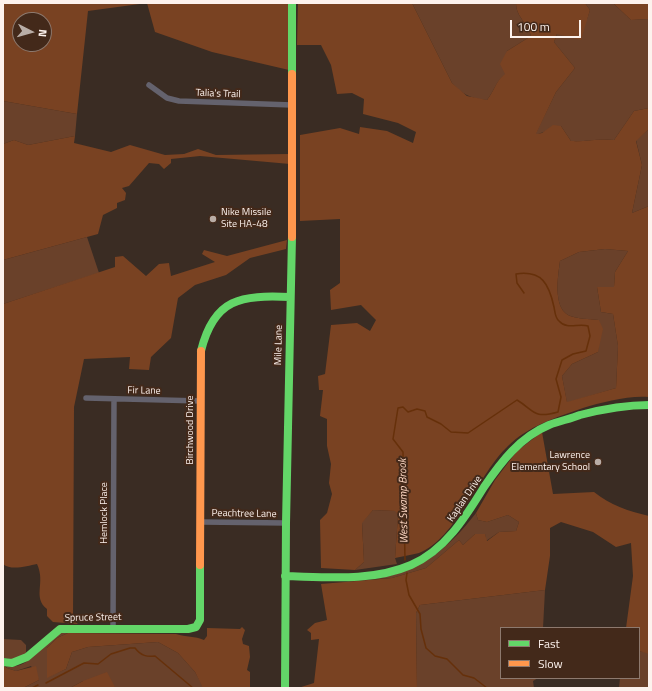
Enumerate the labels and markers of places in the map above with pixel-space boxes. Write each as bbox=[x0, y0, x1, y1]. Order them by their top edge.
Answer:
place label: Nike Missile Site HA-48 bbox=[221, 207, 271, 230]
marker: Nike Missile Site HA-48 bbox=[208, 214, 218, 224]
place label: Lawrence Elementary School bbox=[511, 450, 590, 474]
marker: Lawrence Elementary School bbox=[593, 457, 603, 467]

